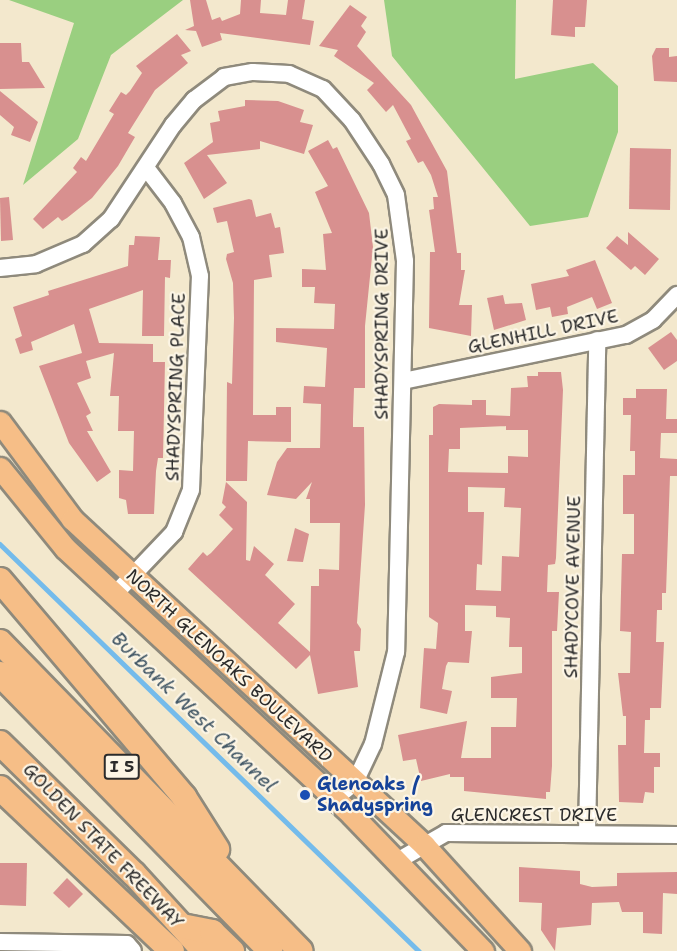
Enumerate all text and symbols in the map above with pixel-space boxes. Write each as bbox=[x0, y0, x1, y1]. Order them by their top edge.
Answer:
street label: SHADYSPRING DRIVE bbox=[371, 228, 393, 420]
street label: SHADYSPRING PLACE bbox=[162, 292, 190, 482]
street label: GLENHILL DRIVE bbox=[466, 306, 620, 358]
street label: SHADYCOVE AVENUE bbox=[561, 495, 585, 679]
street label: NORTH GLENOAKS BOULEVARD bbox=[121, 565, 337, 767]
water label: Burbank West Channel bbox=[106, 627, 282, 797]
road number: I 5 bbox=[102, 754, 142, 780]
street label: GOLDEN STATE FREEWAY bbox=[18, 759, 188, 933]
place label: Glenoaks / Shadyspring bbox=[317, 774, 433, 816]
marker: Glenoaks / Shadyspring bbox=[298, 788, 312, 802]
street label: GLENCREST DRIVE bbox=[451, 804, 617, 826]

